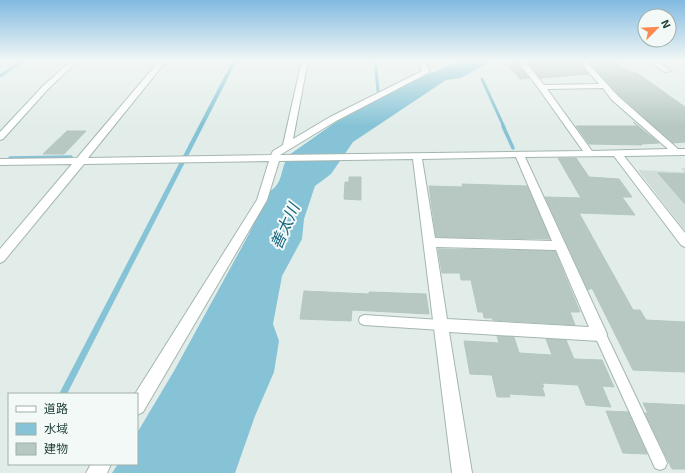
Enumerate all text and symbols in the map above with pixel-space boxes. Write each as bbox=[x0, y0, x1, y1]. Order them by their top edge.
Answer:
north arrow bbox=[637, 8, 677, 48]
text: N bbox=[659, 17, 674, 30]
water label: 善太川 bbox=[266, 198, 303, 252]
legend bbox=[8, 393, 138, 465]
text: 道路 bbox=[44, 401, 68, 415]
text: 水域 bbox=[44, 421, 68, 435]
text: 建物 bbox=[44, 441, 68, 455]

